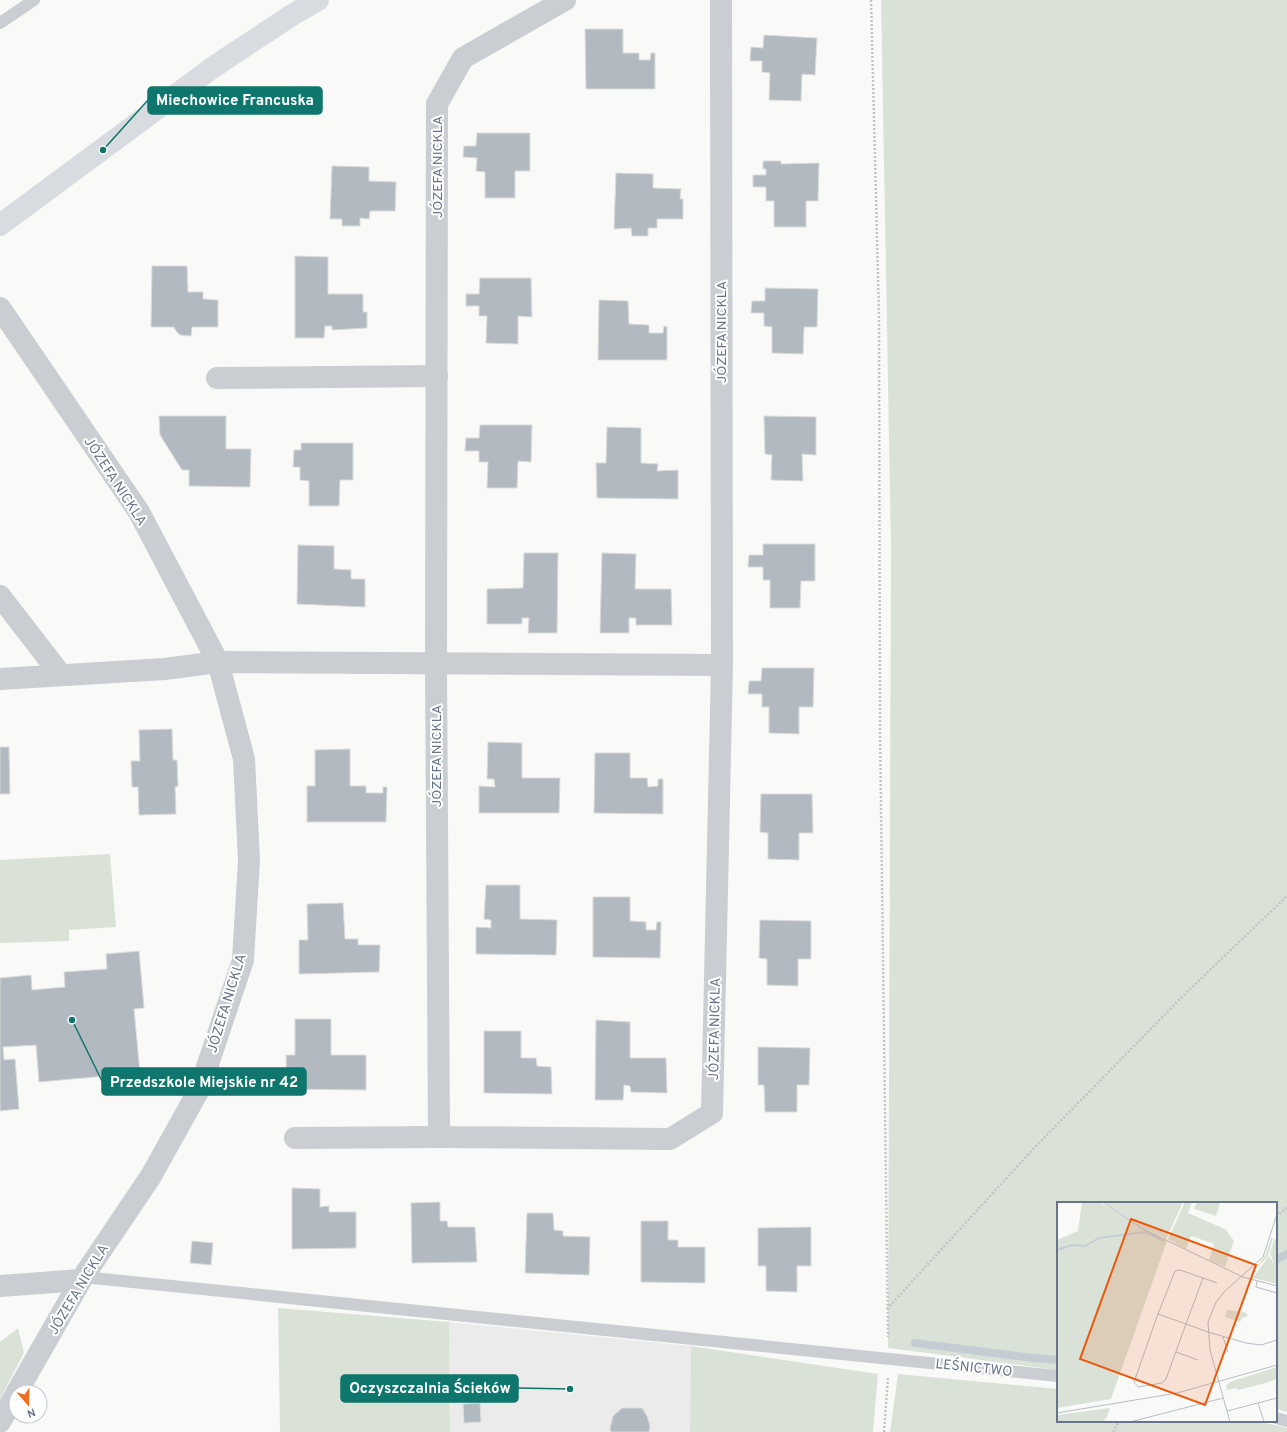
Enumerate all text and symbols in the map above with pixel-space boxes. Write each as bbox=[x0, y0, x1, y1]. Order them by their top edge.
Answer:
callout: Miechowice Francuska bbox=[148, 87, 322, 114]
text: Miechowice Francuska bbox=[156, 92, 314, 111]
street label: JÓZEFA NICKLA bbox=[429, 116, 447, 218]
street label: JÓZEFA NICKLA bbox=[713, 281, 731, 383]
street label: JÓZEFA NICKLA bbox=[80, 434, 151, 530]
street label: JÓZEFA NICKLA bbox=[428, 705, 446, 807]
street label: JÓZEFA NICKLA bbox=[203, 952, 251, 1055]
street label: JÓZEFA NICKLA bbox=[705, 978, 725, 1081]
callout: Przedszkole Miejskie nr 42 bbox=[102, 1068, 306, 1095]
text: Przedszkole Miejskie nr 42 bbox=[110, 1074, 298, 1093]
inset map bbox=[1057, 1202, 1277, 1422]
street label: JÓZEFA NICKLA bbox=[45, 1241, 113, 1338]
street label: LEŚNICTWO bbox=[935, 1355, 1013, 1381]
callout: Oczyszczalnia Ścieków bbox=[341, 1375, 518, 1402]
text: Oczyszczalnia Ścieków bbox=[349, 1378, 511, 1399]
north arrow bbox=[8, 1384, 48, 1424]
text: N bbox=[25, 1405, 37, 1420]

